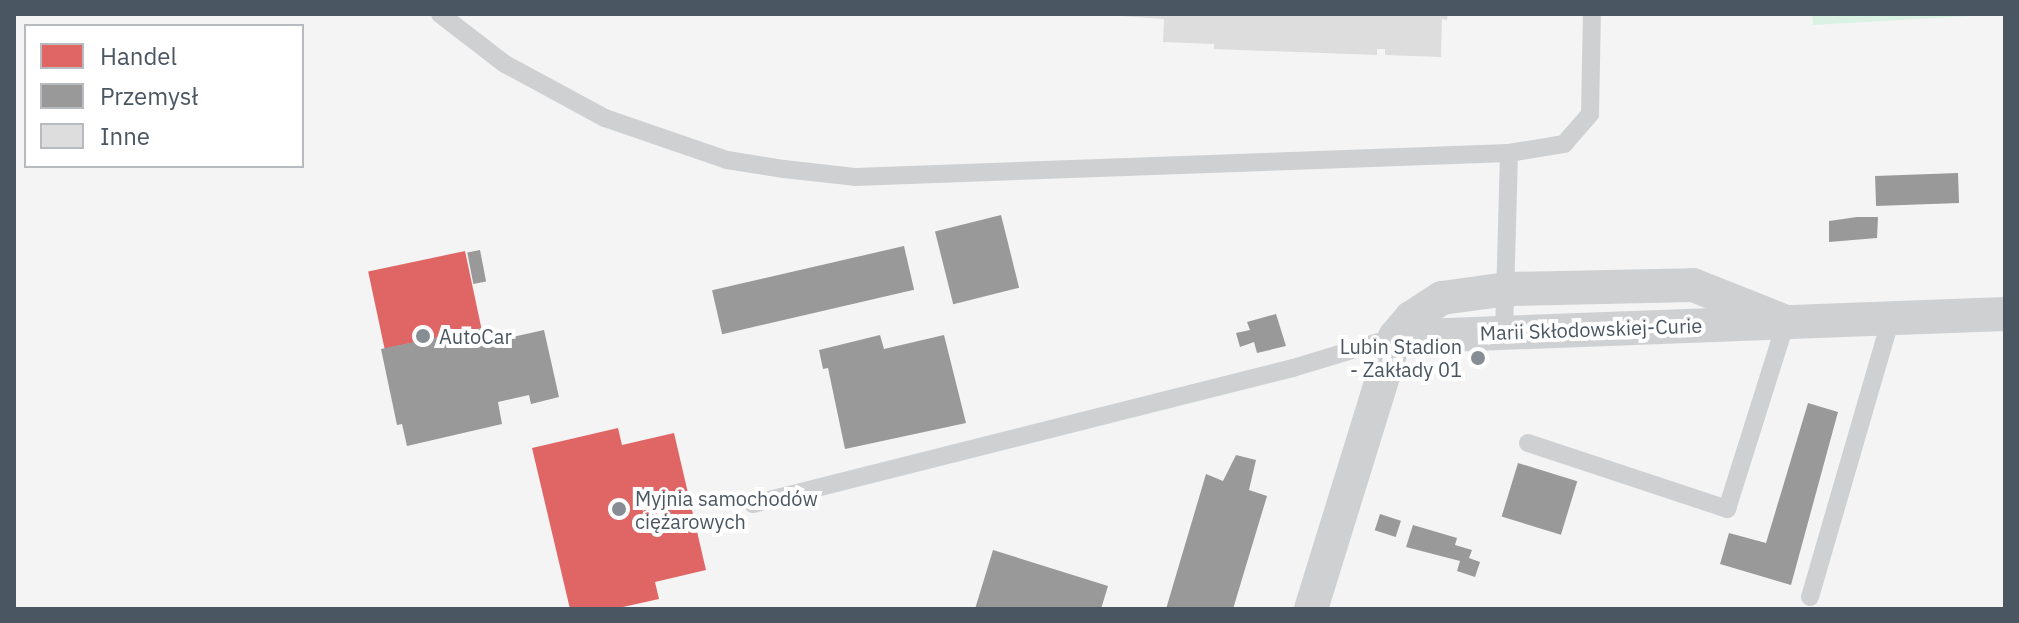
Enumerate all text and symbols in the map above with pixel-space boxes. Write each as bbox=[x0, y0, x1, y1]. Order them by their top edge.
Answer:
legend bbox=[24, 24, 304, 168]
text: Handel bbox=[100, 40, 177, 72]
text: Przemysł bbox=[100, 80, 198, 112]
text: Inne bbox=[100, 120, 150, 152]
street label: Marii Skłodowskiej-Curie bbox=[1479, 313, 1703, 345]
place label: AutoCar bbox=[439, 324, 512, 348]
marker: AutoCar bbox=[414, 327, 432, 345]
place label: Lubin Stadion - Zakłady 01 bbox=[1340, 334, 1462, 381]
marker: Lubin Stadion - Zakłady 01 bbox=[1469, 349, 1487, 367]
place label: Myjnia samochodów ciężarowych bbox=[635, 486, 818, 533]
marker: Myjnia samochodów ciężarowych bbox=[610, 500, 628, 518]

